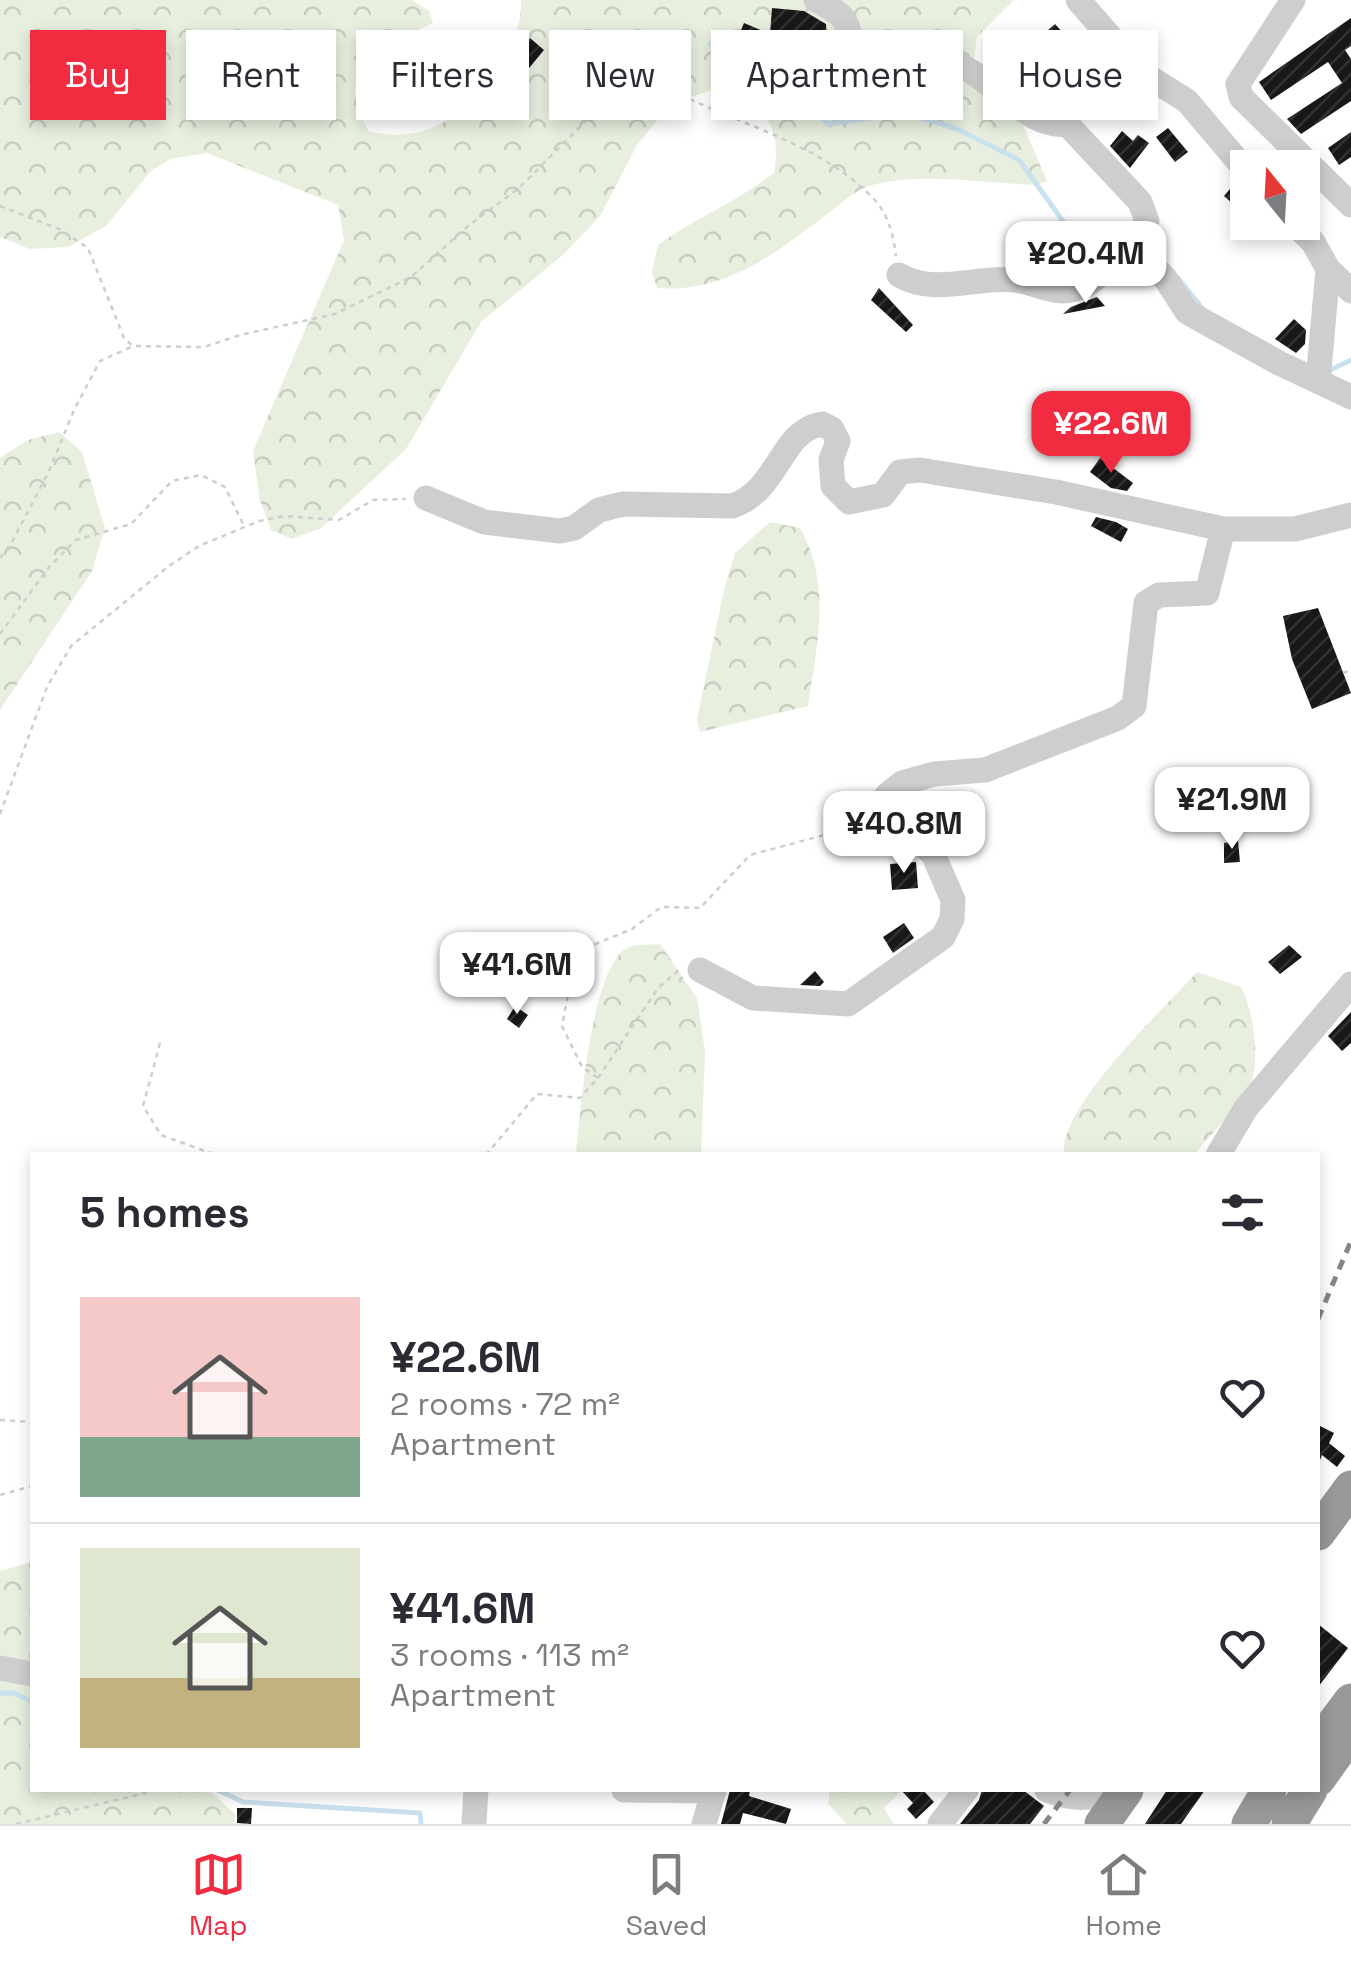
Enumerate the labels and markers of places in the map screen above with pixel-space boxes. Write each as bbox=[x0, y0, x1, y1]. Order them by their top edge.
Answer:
pin: ¥20.4M bbox=[1005, 221, 1167, 306]
pin: ¥22.6M bbox=[1030, 391, 1192, 476]
pin: ¥21.9M bbox=[1151, 767, 1313, 852]
pin: ¥40.8M bbox=[823, 791, 985, 876]
pin: ¥41.6M bbox=[436, 932, 598, 1017]

